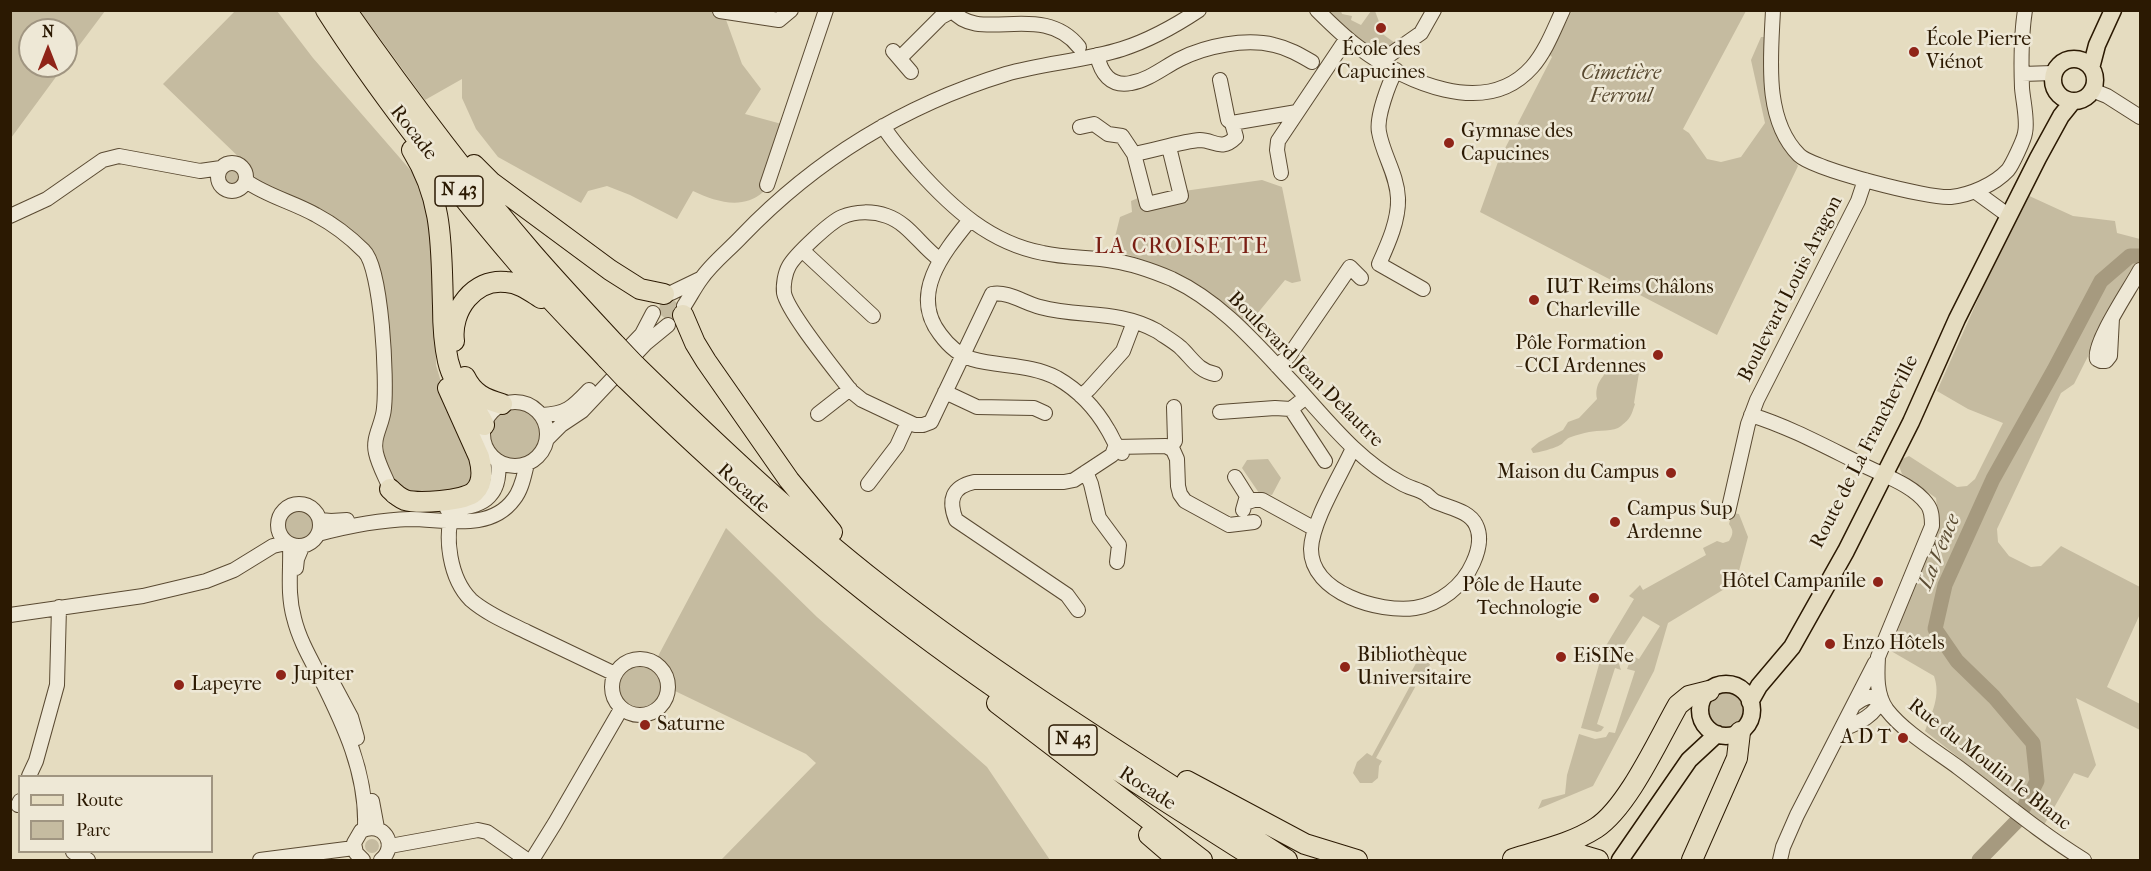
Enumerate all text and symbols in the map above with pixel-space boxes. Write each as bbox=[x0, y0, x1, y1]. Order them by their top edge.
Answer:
north arrow bbox=[18, 18, 78, 78]
marker: École des Capucines bbox=[1374, 21, 1388, 35]
text: N bbox=[42, 22, 54, 41]
place label: École Pierre Viénot bbox=[1926, 28, 2031, 75]
place label: École des Capucines bbox=[1337, 38, 1425, 85]
marker: École Pierre Viénot bbox=[1907, 45, 1921, 59]
park label: Cimetière Ferroul bbox=[1581, 62, 1661, 109]
street label: Rocade bbox=[384, 101, 442, 165]
place label: Gymnase des Capucines bbox=[1461, 120, 1573, 167]
marker: Gymnase des Capucines bbox=[1442, 136, 1456, 150]
road number: N 43 bbox=[435, 176, 483, 206]
street label: Boulevard Louis Aragon bbox=[1734, 192, 1848, 386]
district label: LA CROISETTE bbox=[1095, 235, 1269, 261]
place label: IUT Reims Châlons Charleville bbox=[1546, 276, 1714, 323]
street label: Boulevard Jean Delautre bbox=[1222, 287, 1388, 453]
marker: IUT Reims Châlons Charleville bbox=[1527, 293, 1541, 307]
place label: Pôle Formation - CCI Ardennes bbox=[1515, 332, 1646, 379]
marker: Pôle Formation - CCI Ardennes bbox=[1651, 348, 1665, 362]
street label: Route de La Francheville bbox=[1806, 351, 1924, 553]
street label: Rocade bbox=[711, 459, 775, 519]
place label: Maison du Campus bbox=[1497, 461, 1659, 485]
marker: Maison du Campus bbox=[1664, 466, 1678, 480]
place label: Campus Sup Ardenne bbox=[1627, 498, 1732, 545]
water label: La Vence bbox=[1914, 511, 1966, 593]
marker: Campus Sup Ardenne bbox=[1608, 515, 1622, 529]
place label: Hôtel Campanile bbox=[1721, 570, 1866, 594]
place label: Pôle de Haute Technologie bbox=[1462, 574, 1582, 621]
marker: Hôtel Campanile bbox=[1871, 575, 1885, 589]
marker: Pôle de Haute Technologie bbox=[1587, 591, 1601, 605]
place label: Enzo Hôtels bbox=[1842, 632, 1945, 656]
marker: Enzo Hôtels bbox=[1823, 637, 1837, 651]
place label: Bibliothèque Universitaire bbox=[1357, 644, 1471, 691]
place label: EiSINe bbox=[1573, 645, 1634, 669]
marker: EiSINe bbox=[1554, 650, 1568, 664]
marker: Bibliothèque Universitaire bbox=[1338, 660, 1352, 674]
place label: Jupiter bbox=[293, 663, 354, 687]
marker: Jupiter bbox=[274, 668, 288, 682]
place label: Lapeyre bbox=[191, 673, 262, 697]
marker: Lapeyre bbox=[172, 678, 186, 692]
street label: Rue du Moulin le Blanc bbox=[1903, 694, 2075, 836]
place label: Saturne bbox=[657, 713, 725, 737]
marker: Saturne bbox=[638, 718, 652, 732]
road number: N 43 bbox=[1049, 725, 1097, 755]
place label: A D T bbox=[1841, 726, 1891, 750]
marker: A D T bbox=[1896, 731, 1910, 745]
street label: Rocade bbox=[1114, 762, 1180, 816]
legend bbox=[18, 775, 213, 853]
text: Route bbox=[76, 790, 123, 811]
text: Parc bbox=[76, 820, 111, 841]

